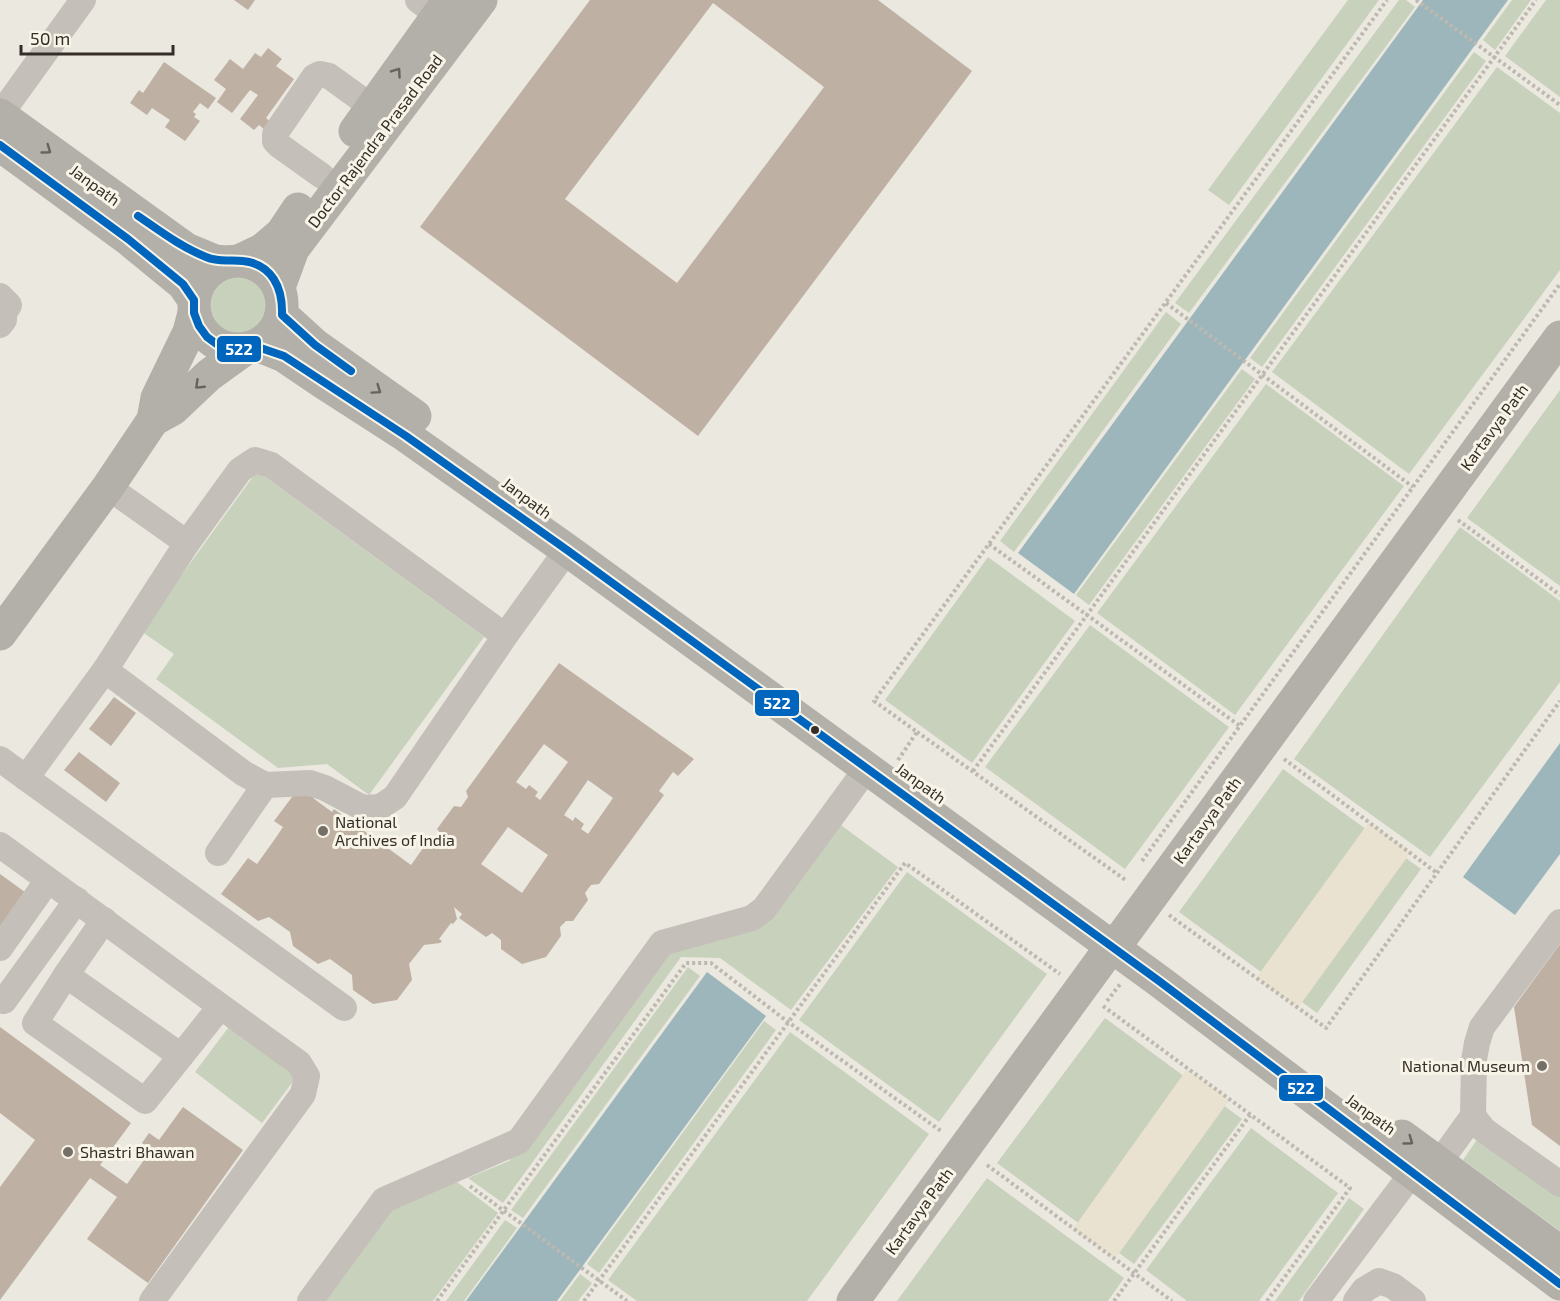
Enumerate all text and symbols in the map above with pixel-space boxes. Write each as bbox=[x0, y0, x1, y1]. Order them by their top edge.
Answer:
scale bar bbox=[21, 18, 172, 56]
text: 50 m bbox=[30, 27, 70, 49]
street label: Doctor Rajendra Prasad Road bbox=[303, 50, 447, 232]
one-way arrow bbox=[390, 68, 401, 79]
one-way arrow bbox=[41, 142, 52, 153]
street label: Janpath bbox=[67, 160, 124, 209]
line badge: 522 bbox=[216, 335, 262, 363]
text: 522 bbox=[225, 339, 253, 358]
one-way arrow bbox=[195, 378, 205, 389]
street label: Kartavya Path bbox=[1456, 380, 1531, 474]
one-way arrow bbox=[371, 383, 382, 394]
street label: Janpath bbox=[499, 473, 556, 522]
line badge: 522 bbox=[754, 689, 800, 717]
text: 522 bbox=[763, 693, 791, 712]
unlabelled marker bbox=[809, 724, 821, 736]
street label: Janpath bbox=[893, 758, 950, 807]
street label: Kartavya Path bbox=[1169, 773, 1244, 867]
place label: National Archives of India bbox=[335, 812, 455, 849]
marker: National Archives of India bbox=[316, 824, 330, 838]
place label: National Museum bbox=[1402, 1056, 1530, 1075]
marker: National Museum bbox=[1535, 1059, 1549, 1073]
line badge: 522 bbox=[1278, 1074, 1324, 1102]
text: 522 bbox=[1287, 1078, 1315, 1097]
street label: Janpath bbox=[1343, 1089, 1400, 1138]
one-way arrow bbox=[1402, 1134, 1413, 1145]
place label: Shastri Bhawan bbox=[80, 1142, 194, 1161]
marker: Shastri Bhawan bbox=[61, 1145, 75, 1159]
street label: Kartavya Path bbox=[881, 1164, 956, 1258]

